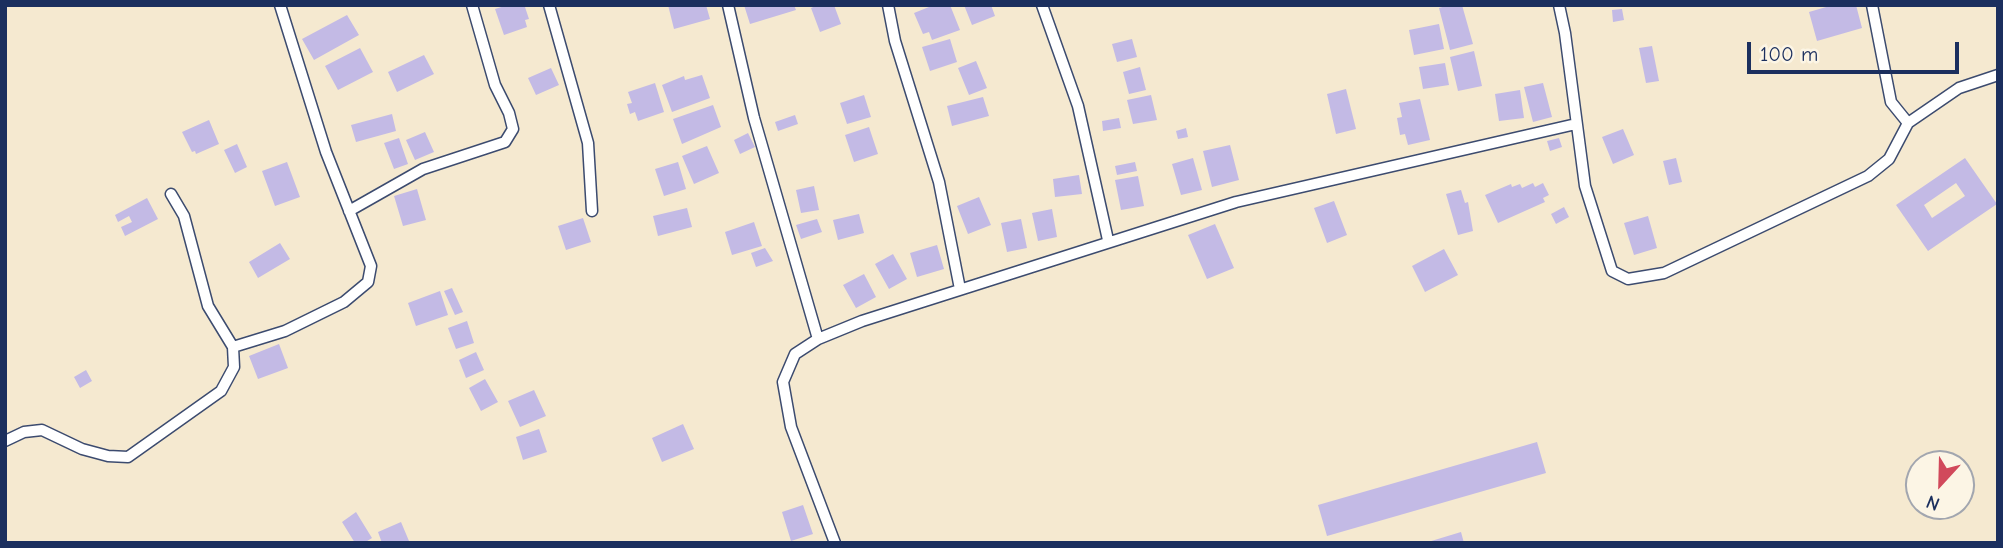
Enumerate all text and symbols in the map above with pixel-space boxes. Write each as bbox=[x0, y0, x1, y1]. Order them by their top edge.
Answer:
scale bar bbox=[1751, 28, 1963, 72]
text: 100 m bbox=[1760, 42, 1818, 66]
north arrow bbox=[1905, 450, 1975, 520]
text: N bbox=[1923, 490, 1943, 515]

